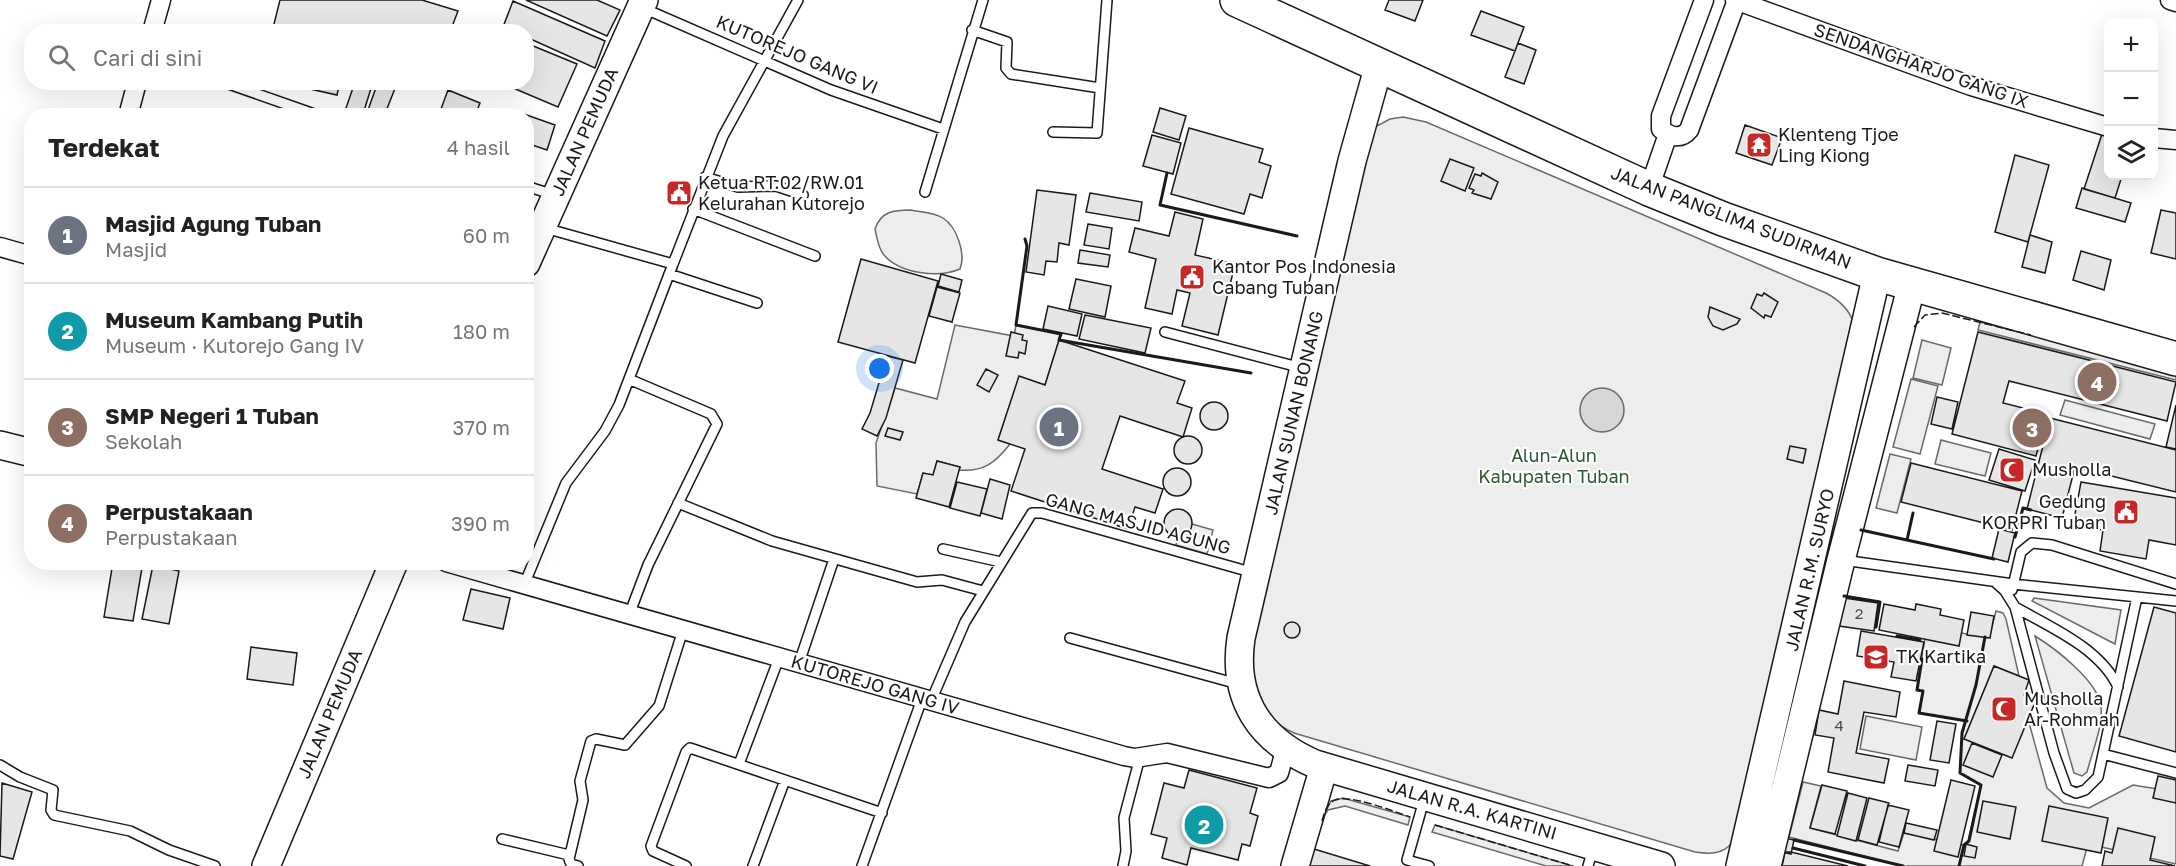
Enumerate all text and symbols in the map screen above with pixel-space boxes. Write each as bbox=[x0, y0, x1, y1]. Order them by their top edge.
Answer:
street label: KUTOREJO GANG VI bbox=[713, 10, 882, 98]
street label: SENDANGHARJO GANG IX bbox=[1811, 18, 2032, 112]
map controls bbox=[2104, 18, 2158, 180]
button: + bbox=[2104, 18, 2158, 72]
search box bbox=[24, 24, 534, 90]
icon: search bbox=[45, 41, 78, 74]
text: Cari di sini bbox=[93, 44, 202, 71]
street label: JALAN PEMUDA bbox=[546, 64, 622, 199]
button: − bbox=[2104, 72, 2158, 126]
place label: Klenteng Tjoe Ling Kiong bbox=[1778, 123, 1899, 166]
button: layers bbox=[2104, 126, 2158, 180]
temple icon: Klenteng Tjoe Ling Kiong bbox=[1744, 130, 1774, 160]
text: Terdekat bbox=[48, 132, 160, 163]
text: 4 hasil bbox=[447, 135, 510, 159]
street label: JALAN PANGLIMA SUDIRMAN bbox=[1608, 161, 1855, 273]
place label: Ketua RT.02/RW.01 Kelurahan Kutorejo bbox=[698, 171, 865, 214]
public building icon: Ketua RT.02/RW.01 Kelurahan Kutorejo bbox=[664, 178, 694, 208]
text: Masjid Agung Tuban bbox=[105, 210, 321, 237]
text: 1 bbox=[62, 223, 73, 247]
text: 60 m bbox=[463, 223, 510, 247]
text: Masjid bbox=[105, 237, 167, 261]
place label: Kantor Pos Indonesia Cabang Tuban bbox=[1212, 255, 1396, 298]
public building icon: Kantor Pos Indonesia Cabang Tuban bbox=[1177, 262, 1207, 292]
text: Museum Kambang Putih bbox=[105, 306, 363, 333]
street label: JALAN SUNAN BONANG bbox=[1259, 309, 1327, 517]
text: 2 bbox=[61, 319, 74, 343]
text: 180 m bbox=[453, 319, 510, 343]
text: Museum · Kutorejo Gang IV bbox=[105, 333, 364, 357]
your location bbox=[865, 354, 894, 383]
pin: 4 bbox=[2078, 360, 2116, 404]
text: SMP Negeri 1 Tuban bbox=[105, 402, 319, 429]
pin: 1 bbox=[1040, 404, 1078, 450]
pin: 3 bbox=[2012, 406, 2052, 450]
text: 3 bbox=[61, 415, 74, 439]
text: 370 m bbox=[453, 415, 510, 439]
text: Sekolah bbox=[105, 429, 182, 453]
park label: Alun-Alun Kabupaten Tuban bbox=[1478, 444, 1630, 487]
mosque icon: Musholla bbox=[1997, 455, 2027, 485]
place label: Musholla bbox=[2032, 458, 2111, 480]
street label: JALAN R.M. SURYO bbox=[1780, 486, 1838, 653]
street label: GANG MASJID AGUNG bbox=[1043, 488, 1233, 558]
place label: Gedung KORPRI Tuban bbox=[1981, 490, 2106, 533]
public building icon: Gedung KORPRI Tuban bbox=[2111, 497, 2141, 527]
text: Perpustakaan bbox=[105, 498, 253, 525]
text: 4 bbox=[61, 511, 74, 535]
text: 390 m bbox=[451, 511, 510, 535]
text: Perpustakaan bbox=[105, 525, 238, 549]
house number: 2 bbox=[1855, 604, 1863, 622]
school or university icon: TK Kartika bbox=[1861, 642, 1891, 672]
place label: TK Kartika bbox=[1896, 645, 1986, 667]
street label: JALAN PEMUDA bbox=[292, 646, 366, 782]
street label: KUTOREJO GANG IV bbox=[789, 650, 962, 719]
place label: Musholla Ar-Rohmah bbox=[2024, 687, 2120, 730]
mosque icon: Musholla Ar-Rohmah bbox=[1989, 694, 2019, 724]
house number: 4 bbox=[1834, 716, 1844, 734]
street label: JALAN R.A. KARTINI bbox=[1385, 774, 1560, 844]
pin: 2 bbox=[1184, 802, 1224, 848]

